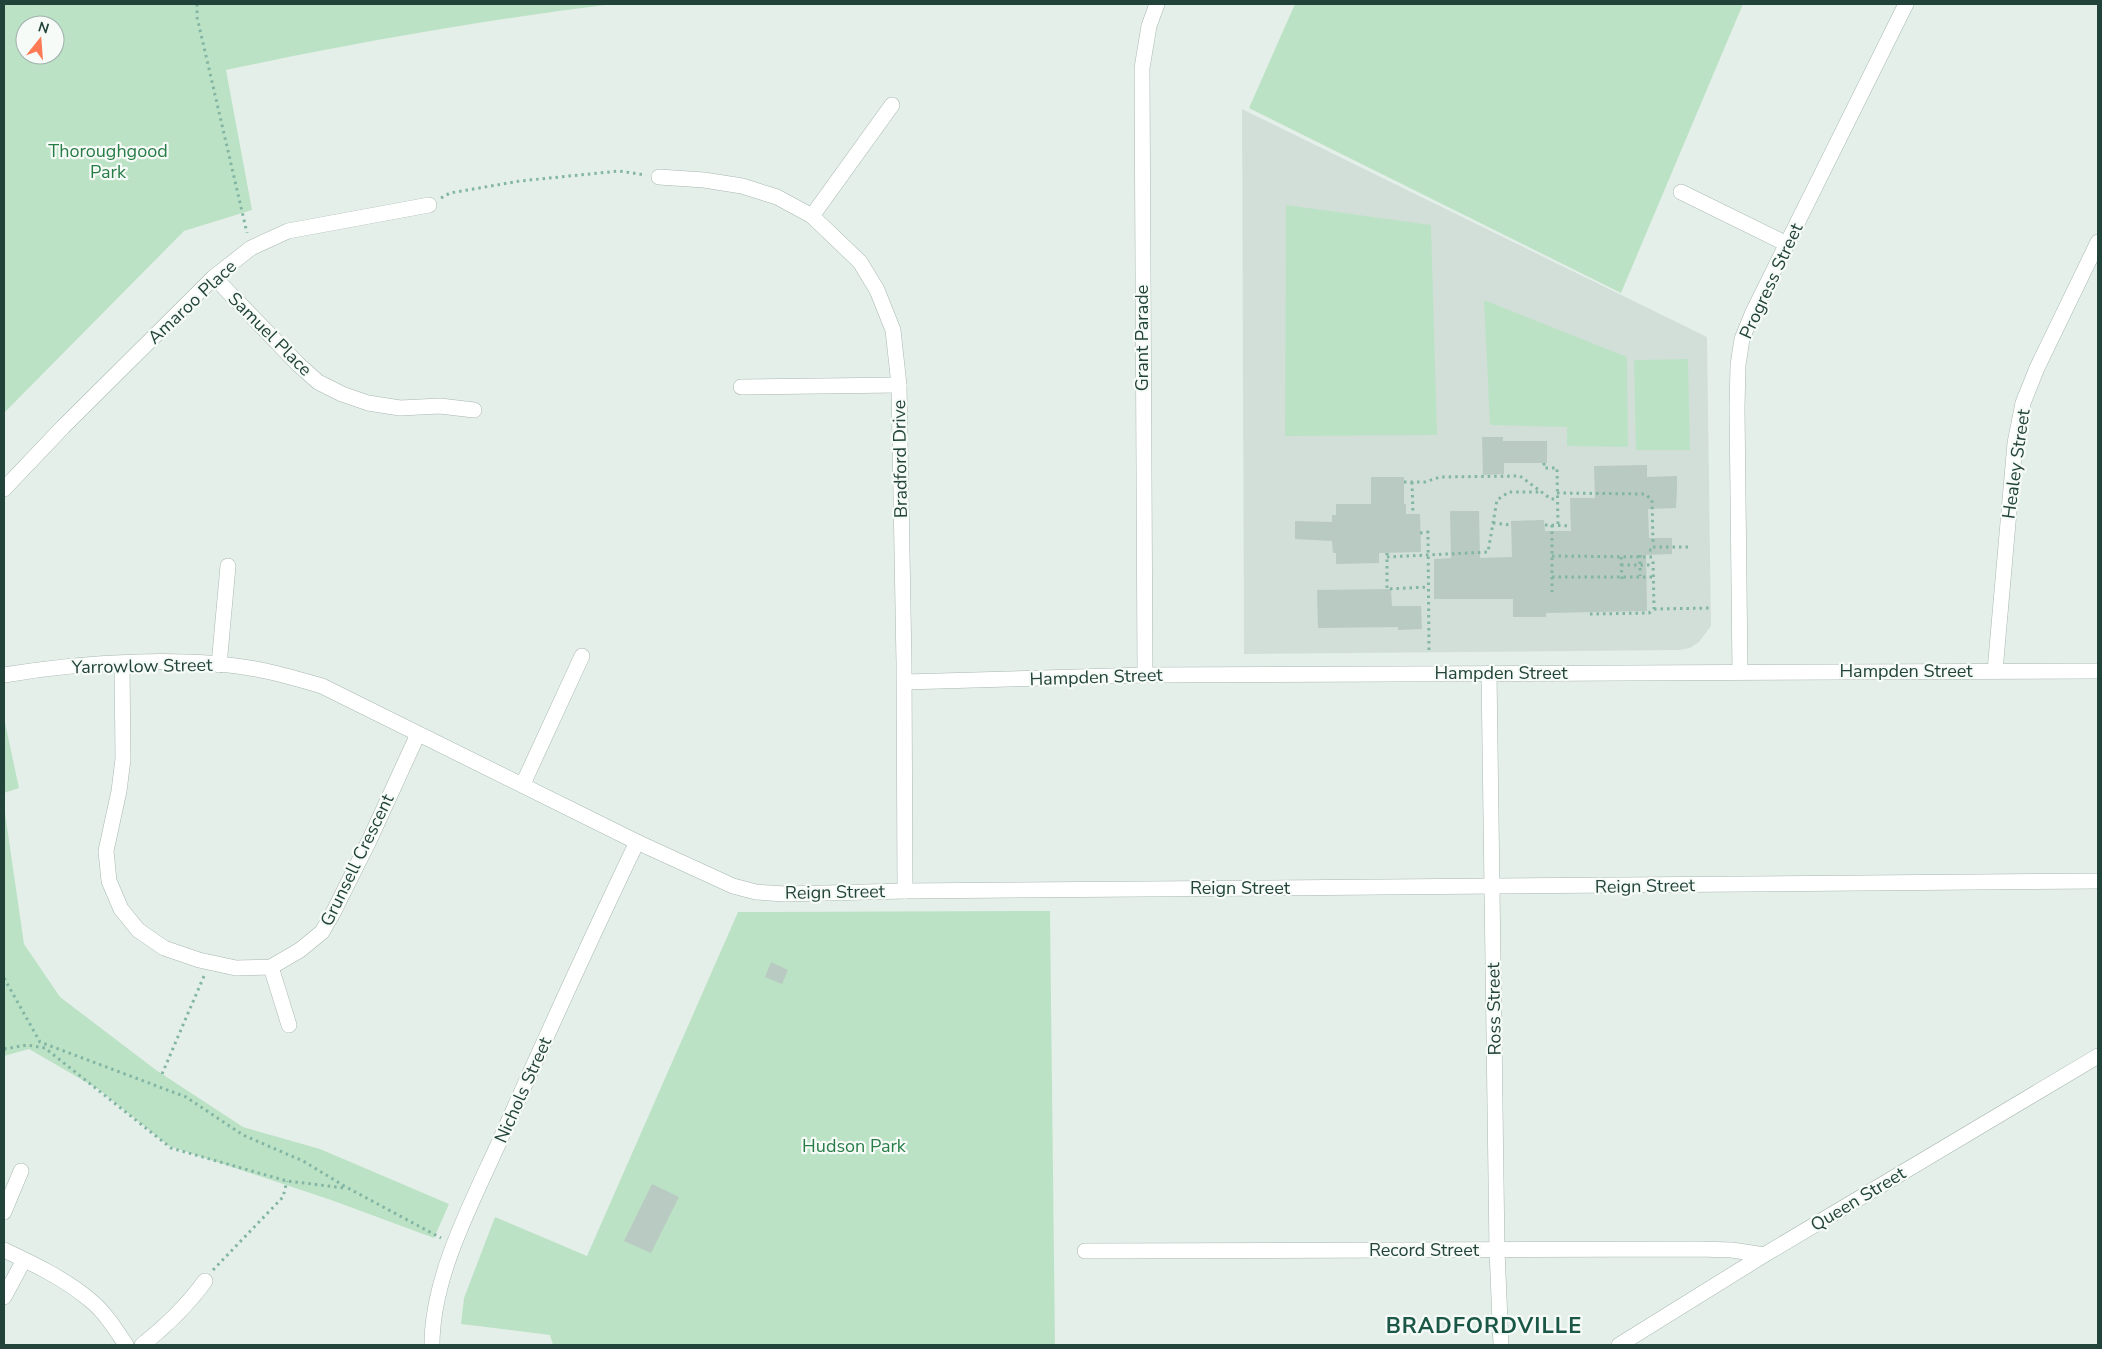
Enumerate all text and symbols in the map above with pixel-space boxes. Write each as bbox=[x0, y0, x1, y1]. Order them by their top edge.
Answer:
north arrow bbox=[15, 15, 65, 65]
text: N bbox=[36, 17, 51, 39]
park label: Thoroughgood Park bbox=[48, 139, 168, 184]
street label: Progress Street bbox=[1734, 219, 1809, 343]
street label: Amaroo Place bbox=[142, 255, 242, 349]
street label: Grant Parade bbox=[1130, 285, 1154, 391]
street label: Samuel Place bbox=[223, 287, 317, 381]
street label: Bradford Drive bbox=[887, 400, 913, 518]
street label: Healey Street bbox=[1996, 407, 2036, 520]
street label: Yarrowlow Street bbox=[70, 653, 213, 679]
street label: Hampden Street bbox=[1839, 659, 1973, 683]
street label: Hampden Street bbox=[1434, 661, 1568, 685]
street label: Hampden Street bbox=[1029, 663, 1164, 691]
street label: Grunsell Crescent bbox=[315, 789, 400, 930]
street label: Reign Street bbox=[1595, 873, 1696, 899]
street label: Reign Street bbox=[1190, 876, 1291, 900]
street label: Reign Street bbox=[785, 879, 886, 905]
street label: Ross Street bbox=[1481, 962, 1507, 1056]
street label: Nichols Street bbox=[489, 1033, 557, 1147]
park label: Hudson Park bbox=[802, 1134, 907, 1158]
street label: Queen Street bbox=[1806, 1161, 1911, 1237]
street label: Record Street bbox=[1369, 1238, 1480, 1262]
district label: BRADFORDVILLE bbox=[1386, 1311, 1582, 1341]

